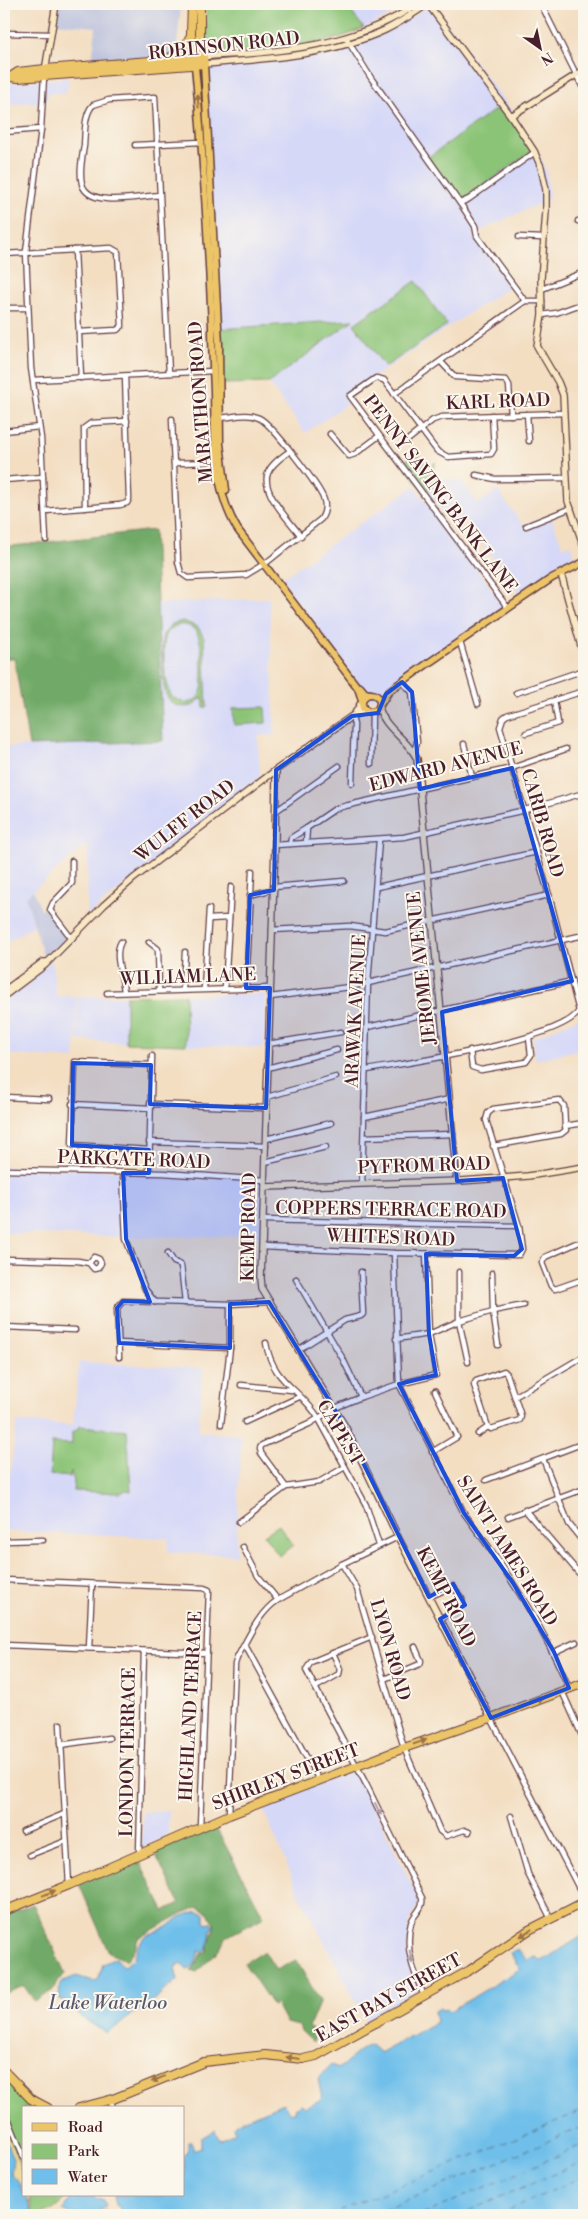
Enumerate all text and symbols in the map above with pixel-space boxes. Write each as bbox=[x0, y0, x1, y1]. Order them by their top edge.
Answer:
north arrow bbox=[516, 22, 566, 72]
street label: ROBINSON ROAD bbox=[147, 27, 301, 65]
text: N bbox=[537, 47, 556, 69]
one-way arrow bbox=[194, 93, 202, 109]
street label: MARATHON ROAD bbox=[184, 320, 218, 484]
street label: KARL ROAD bbox=[445, 389, 551, 415]
street label: PENNY SAVING BANK LANE bbox=[358, 390, 522, 598]
one-way arrow bbox=[410, 707, 418, 723]
street label: EDWARD AVENUE bbox=[367, 737, 525, 797]
street label: CARIB ROAD bbox=[515, 766, 569, 880]
street label: WULFF ROAD bbox=[130, 775, 240, 868]
street label: JEROME AVENUE bbox=[403, 890, 442, 1047]
street label: ARAWAK AVENUE bbox=[340, 934, 372, 1089]
street label: WILLIAM LANE bbox=[118, 963, 257, 991]
street label: PARKGATE ROAD bbox=[57, 1146, 211, 1174]
street label: PYFROM ROAD bbox=[357, 1152, 491, 1180]
street label: KEMP ROAD bbox=[237, 1172, 261, 1282]
street label: COPPERS TERRACE ROAD bbox=[275, 1196, 507, 1224]
street label: WHITES ROAD bbox=[325, 1224, 456, 1252]
one-way arrow bbox=[129, 1250, 137, 1265]
street label: CAPEST bbox=[311, 1396, 369, 1470]
street label: SAINT JAMES ROAD bbox=[451, 1471, 563, 1631]
street label: KEMP ROAD bbox=[411, 1543, 481, 1651]
street label: LYON ROAD bbox=[365, 1597, 415, 1703]
street label: HIGHLAND TERRACE bbox=[175, 1610, 207, 1802]
street label: LONDON TERRACE bbox=[115, 1667, 141, 1837]
one-way arrow bbox=[530, 1696, 544, 1704]
street label: SHIRLEY STREET bbox=[209, 1738, 363, 1816]
one-way arrow bbox=[412, 1738, 427, 1745]
one-way arrow bbox=[374, 1802, 382, 1816]
one-way arrow bbox=[42, 1889, 57, 1897]
one-way arrow bbox=[519, 1928, 532, 1937]
street label: EAST BAY STREET bbox=[312, 1948, 466, 2048]
one-way arrow bbox=[407, 1950, 415, 1966]
water label: Lake Waterloo bbox=[48, 1991, 167, 2015]
one-way arrow bbox=[284, 2054, 300, 2062]
one-way arrow bbox=[151, 2076, 165, 2084]
legend bbox=[22, 2106, 185, 2196]
text: Road bbox=[68, 2118, 103, 2137]
text: Park bbox=[68, 2142, 100, 2161]
text: Water bbox=[67, 2168, 108, 2187]

